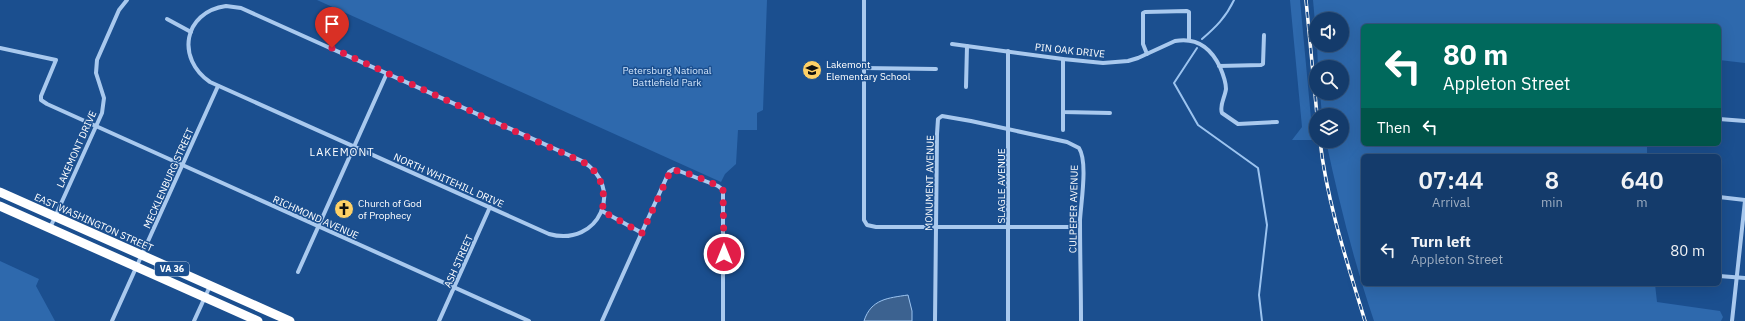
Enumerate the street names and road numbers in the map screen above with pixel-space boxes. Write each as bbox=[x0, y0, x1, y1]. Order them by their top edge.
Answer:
street label: PIN OAK DRIVE bbox=[1034, 40, 1106, 61]
street label: LAKEMONT DRIVE bbox=[54, 108, 99, 190]
street label: MECKLENBURG STREET bbox=[140, 126, 197, 230]
street label: MONUMENT AVENUE bbox=[922, 135, 937, 231]
street label: SLAGLE AVENUE bbox=[995, 148, 1008, 224]
street label: NORTH WHITEHILL DRIVE bbox=[392, 150, 506, 211]
street label: CULPEPER AVENUE bbox=[1066, 165, 1081, 253]
street label: EAST WASHINGTON STREET bbox=[32, 190, 156, 255]
street label: RICHMOND AVENUE bbox=[271, 193, 361, 242]
street label: ASH STREET bbox=[441, 232, 476, 290]
road number: VA 36 bbox=[155, 262, 189, 276]

